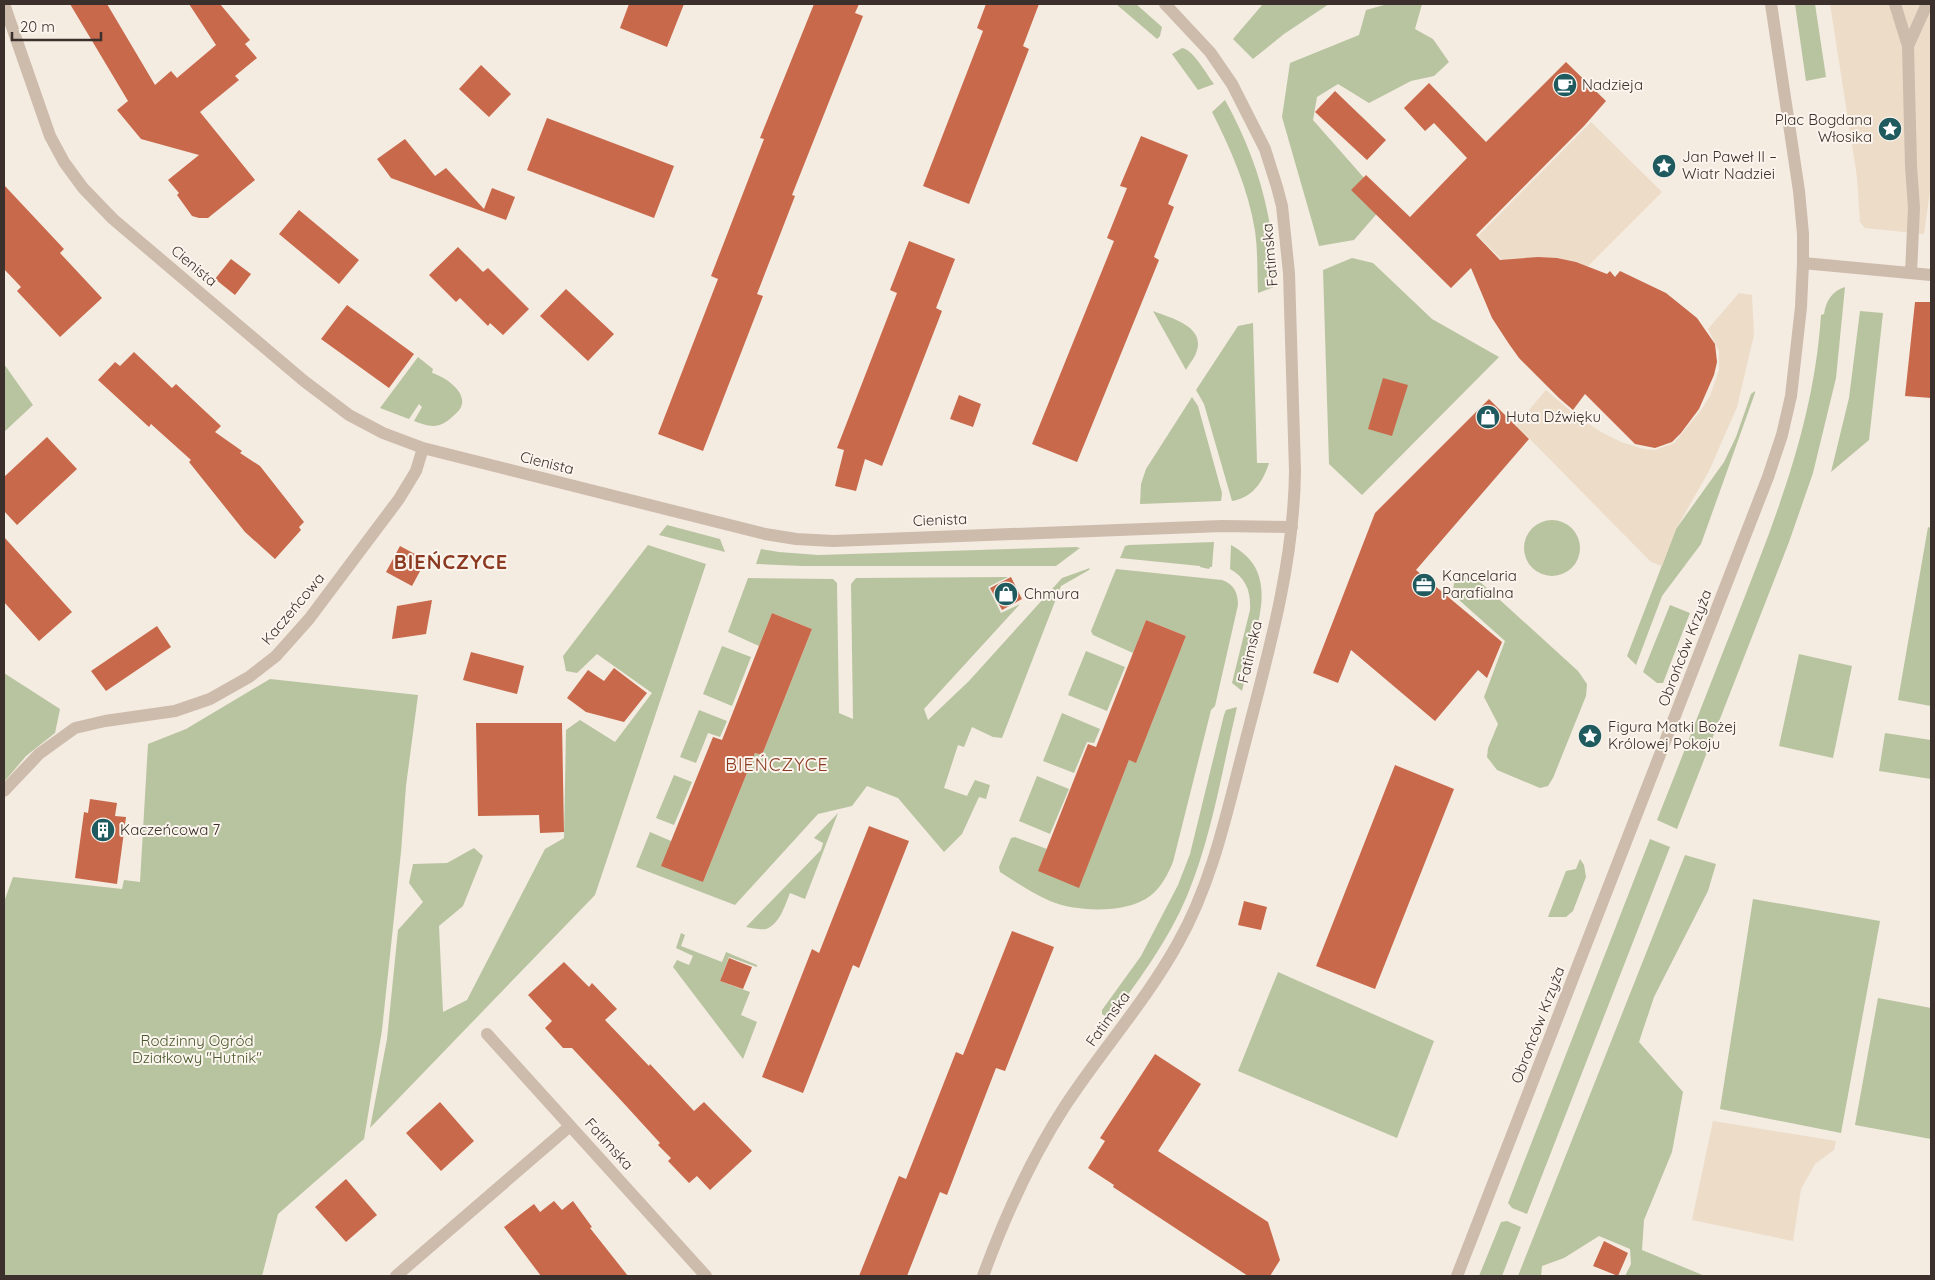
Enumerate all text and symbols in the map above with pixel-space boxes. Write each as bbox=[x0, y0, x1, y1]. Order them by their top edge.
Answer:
scale bar bbox=[12, 10, 101, 42]
text: 20 m bbox=[20, 17, 55, 36]
cafe icon: Nadzieja bbox=[1552, 72, 1578, 98]
place label: Nadzieja bbox=[1582, 75, 1643, 94]
place label: Plac Bogdana Włosika bbox=[1775, 110, 1872, 146]
place icon: Plac Bogdana Włosika bbox=[1877, 116, 1903, 142]
place label: Jan Paweł II – Wiatr Nadziei bbox=[1682, 147, 1777, 183]
place icon: Jan Paweł II – Wiatr Nadziei bbox=[1651, 153, 1677, 179]
street label: Fatimska bbox=[1257, 223, 1282, 287]
street label: Cienista bbox=[167, 241, 221, 290]
shop icon: Huta Dźwięku bbox=[1475, 404, 1501, 430]
place label: Huta Dźwięku bbox=[1506, 407, 1601, 426]
street label: Cienista bbox=[518, 447, 576, 478]
street label: Cienista bbox=[912, 509, 968, 530]
district label: BIEŃCZYCE bbox=[394, 549, 508, 574]
place label: Kancelaria Parafialna bbox=[1442, 566, 1517, 602]
street label: Kaczeńcowa bbox=[257, 569, 328, 649]
office icon: Kancelaria Parafialna bbox=[1411, 572, 1437, 598]
shop icon: Chmura bbox=[993, 581, 1019, 607]
place label: Chmura bbox=[1024, 584, 1079, 603]
street label: Obrońców Krzyża bbox=[1653, 587, 1716, 709]
street label: Fatimska bbox=[1233, 619, 1266, 685]
place label: Figura Matki Bożej Królowej Pokoju bbox=[1608, 717, 1737, 753]
place icon: Figura Matki Bożej Królowej Pokoju bbox=[1577, 723, 1603, 749]
district label: BIEŃCZYCE bbox=[725, 753, 829, 776]
building icon: Kaczeńcowa 7 bbox=[90, 817, 116, 843]
place label: Kaczeńcowa 7 bbox=[120, 820, 221, 839]
street label: Obrońców Krzyża bbox=[1506, 964, 1569, 1086]
street label: Fatimska bbox=[1081, 987, 1134, 1050]
park label: Rodzinny Ogród Działkowy "Hutnik" bbox=[132, 1031, 262, 1067]
street label: Fatimska bbox=[581, 1114, 638, 1174]

